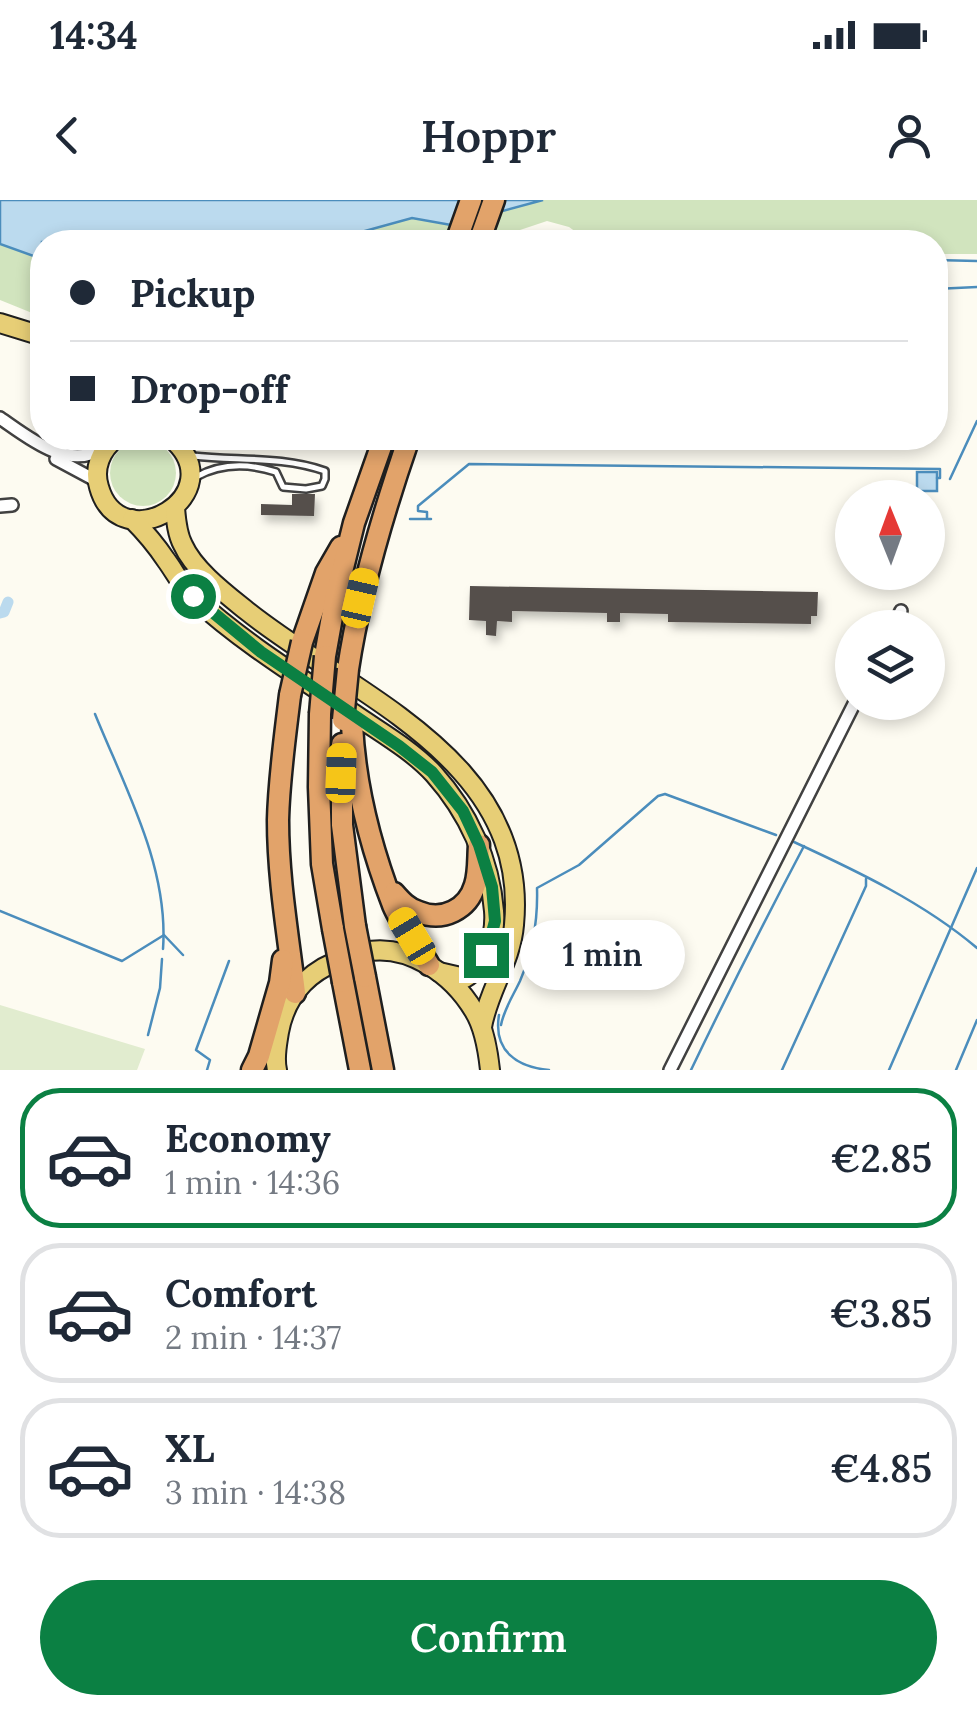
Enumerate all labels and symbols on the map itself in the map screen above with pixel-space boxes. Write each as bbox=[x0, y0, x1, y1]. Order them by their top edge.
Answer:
north arrow bbox=[835, 480, 945, 590]
car bbox=[339, 565, 381, 631]
route start bbox=[171, 574, 216, 619]
car bbox=[325, 742, 357, 804]
car bbox=[384, 903, 440, 969]
callout: 1 min bbox=[521, 920, 686, 990]
route end bbox=[464, 933, 509, 978]

